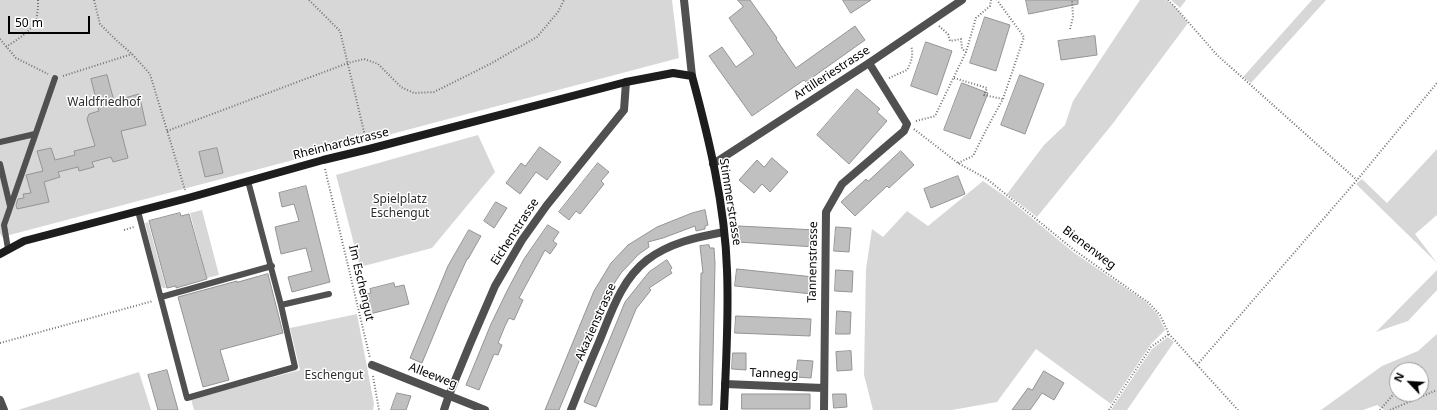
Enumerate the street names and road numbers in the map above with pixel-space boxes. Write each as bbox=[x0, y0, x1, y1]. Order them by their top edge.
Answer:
street label: Artilleriestrasse bbox=[791, 43, 873, 103]
street label: Rheinhardstrasse bbox=[292, 125, 390, 163]
street label: Stimmerstrasse bbox=[716, 157, 744, 247]
street label: Eichenstrasse bbox=[488, 196, 542, 268]
street label: Tannenstrasse bbox=[805, 221, 821, 303]
street label: Bienenweg bbox=[1060, 223, 1118, 273]
street label: Im Eschengut bbox=[345, 244, 377, 322]
street label: Akazienstrasse bbox=[572, 281, 620, 363]
street label: Alleeweg bbox=[407, 360, 459, 392]
street label: Tannegg bbox=[749, 366, 799, 382]

